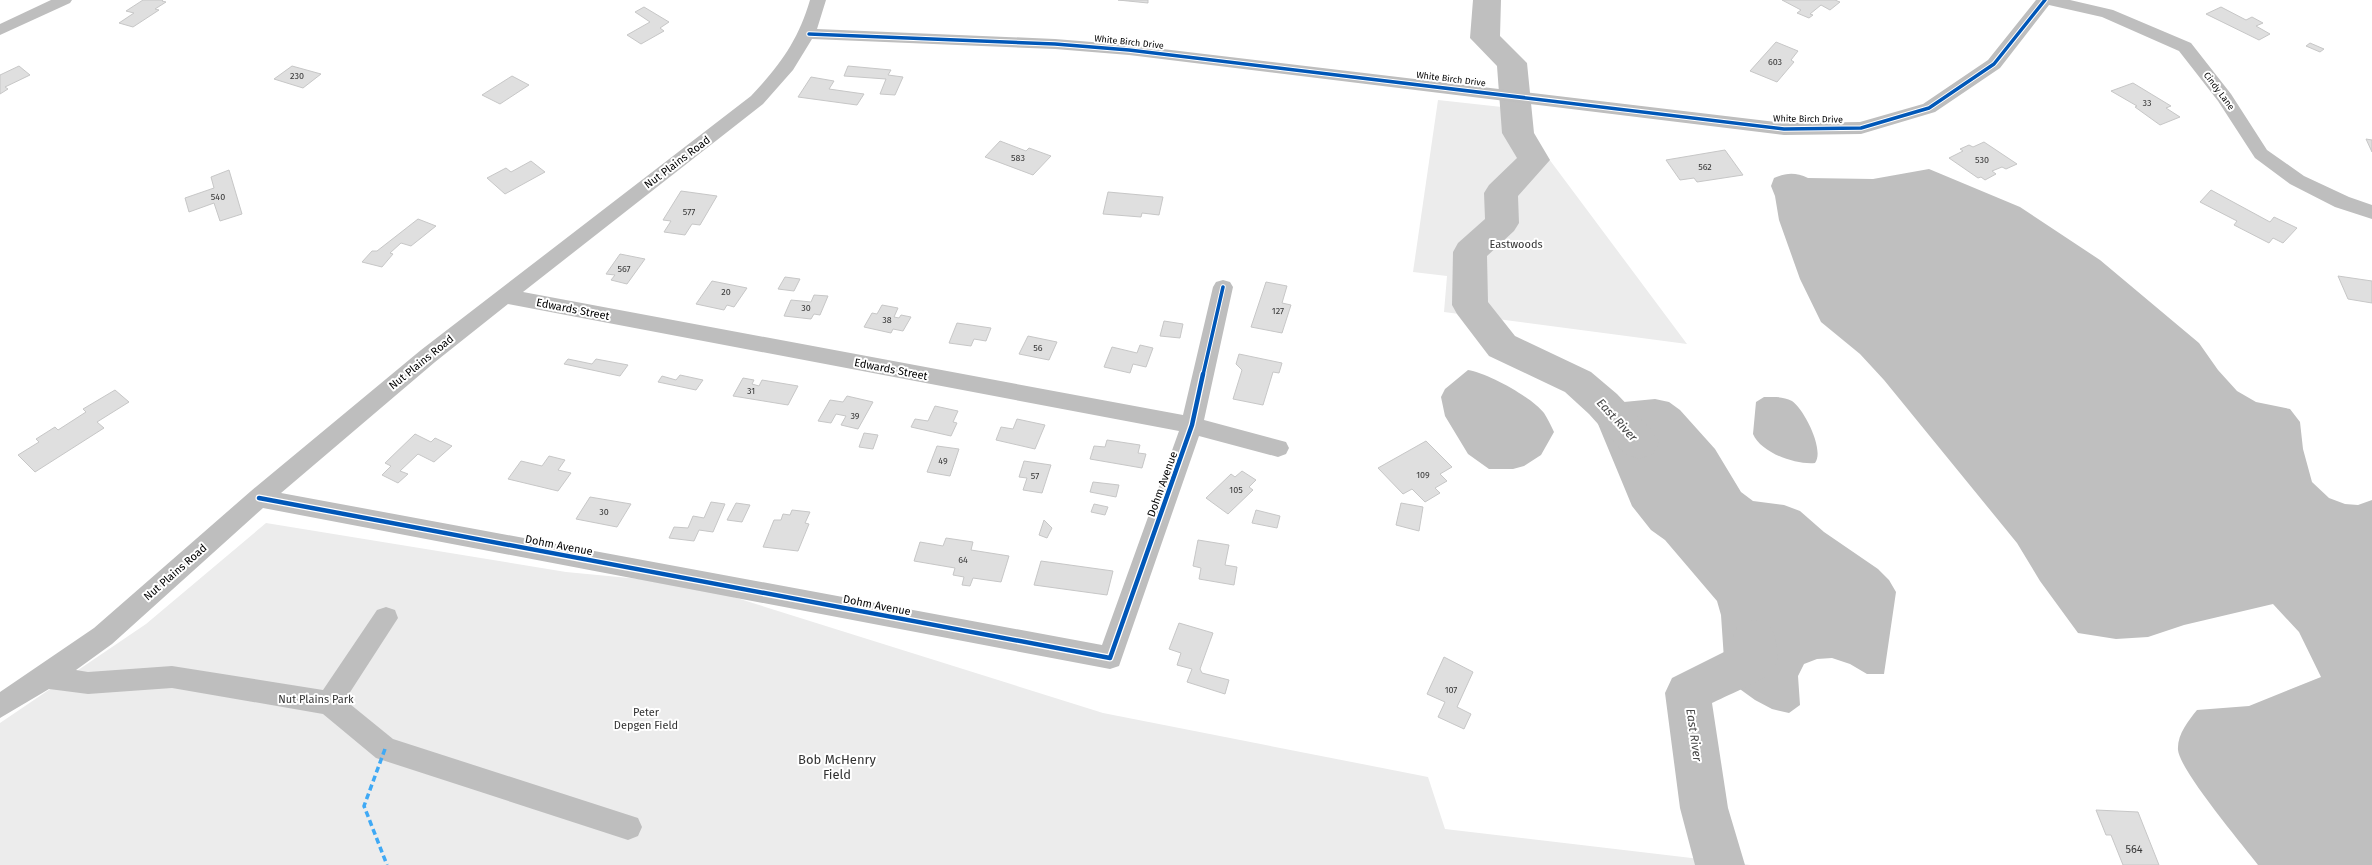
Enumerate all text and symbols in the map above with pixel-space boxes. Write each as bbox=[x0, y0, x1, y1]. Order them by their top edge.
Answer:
street label: White Birch Drive bbox=[1094, 33, 1164, 51]
house number: 603 bbox=[1768, 57, 1782, 67]
street label: White Birch Drive bbox=[1416, 70, 1486, 88]
street label: Cindy Lane bbox=[2202, 70, 2236, 112]
house number: 230 bbox=[290, 71, 304, 81]
house number: 33 bbox=[2143, 98, 2151, 108]
street label: White Birch Drive bbox=[1773, 113, 1843, 125]
street label: Nut Plains Road bbox=[642, 133, 713, 191]
house number: 583 bbox=[1011, 153, 1025, 163]
house number: 530 bbox=[1975, 155, 1989, 165]
house number: 562 bbox=[1698, 162, 1712, 172]
house number: 540 bbox=[211, 192, 225, 202]
house number: 577 bbox=[683, 207, 695, 217]
park label: Eastwoods bbox=[1489, 238, 1543, 251]
house number: 567 bbox=[617, 264, 631, 274]
house number: 20 bbox=[721, 287, 731, 297]
street label: Edwards Street bbox=[535, 296, 611, 323]
house number: 30 bbox=[801, 303, 811, 313]
house number: 127 bbox=[1272, 306, 1284, 316]
house number: 38 bbox=[882, 315, 892, 325]
street label: Nut Plains Road bbox=[386, 332, 456, 392]
house number: 56 bbox=[1033, 343, 1043, 353]
street label: Edwards Street bbox=[853, 356, 929, 383]
house number: 31 bbox=[747, 386, 755, 396]
water label: East River bbox=[1594, 396, 1640, 444]
house number: 39 bbox=[850, 411, 860, 421]
street label: Dohm Avenue bbox=[1145, 450, 1180, 519]
house number: 49 bbox=[938, 456, 948, 466]
house number: 109 bbox=[1416, 470, 1430, 480]
house number: 57 bbox=[1031, 471, 1039, 481]
house number: 105 bbox=[1229, 485, 1243, 495]
house number: 30 bbox=[599, 507, 609, 517]
street label: Dohm Avenue bbox=[524, 533, 594, 558]
street label: Nut Plains Road bbox=[141, 541, 209, 603]
house number: 64 bbox=[958, 555, 968, 565]
street label: Dohm Avenue bbox=[842, 593, 912, 618]
house number: 107 bbox=[1445, 685, 1457, 695]
park label: Nut Plains Park bbox=[278, 693, 354, 706]
park label: Peter Depgen Field bbox=[614, 706, 678, 732]
water label: East River bbox=[1683, 708, 1705, 763]
park label: Bob McHenry Field bbox=[798, 752, 877, 782]
house number: 564 bbox=[2125, 843, 2143, 856]

